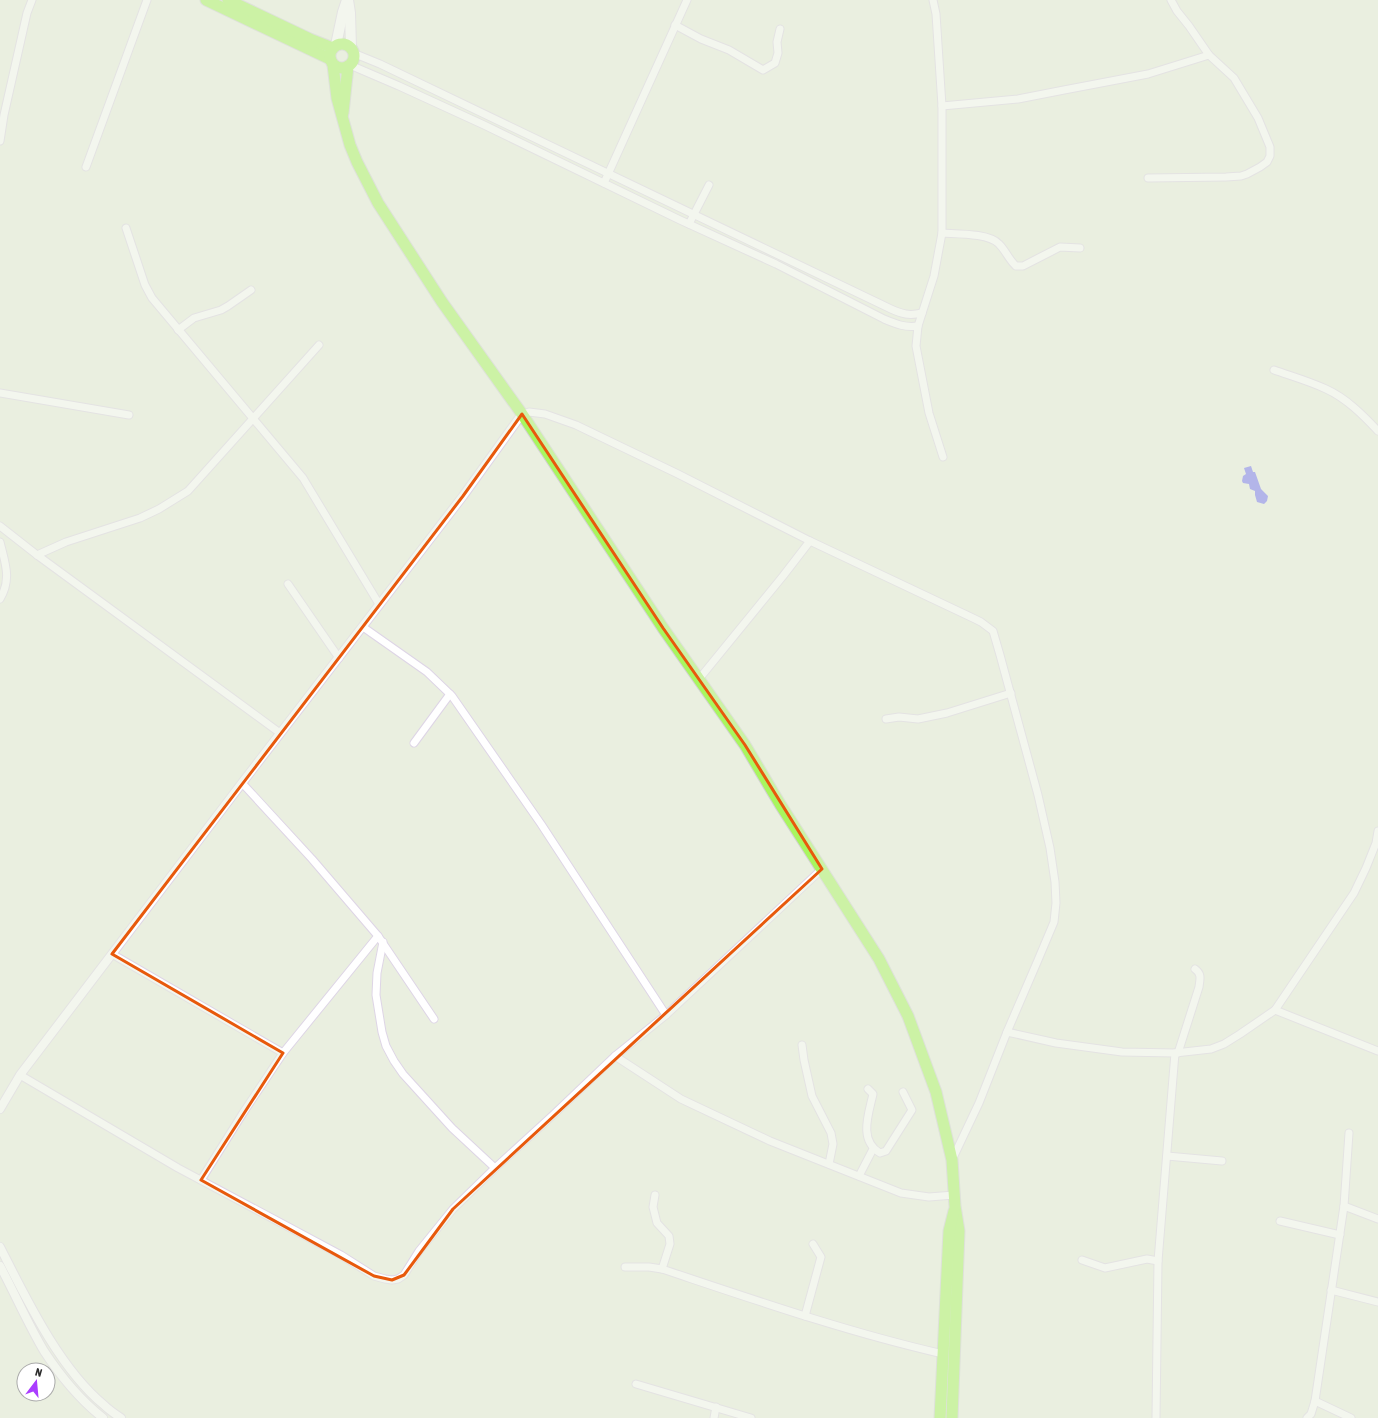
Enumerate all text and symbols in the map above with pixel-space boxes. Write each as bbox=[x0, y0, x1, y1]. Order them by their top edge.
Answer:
north arrow bbox=[16, 1362, 56, 1402]
text: N bbox=[34, 1366, 44, 1379]

